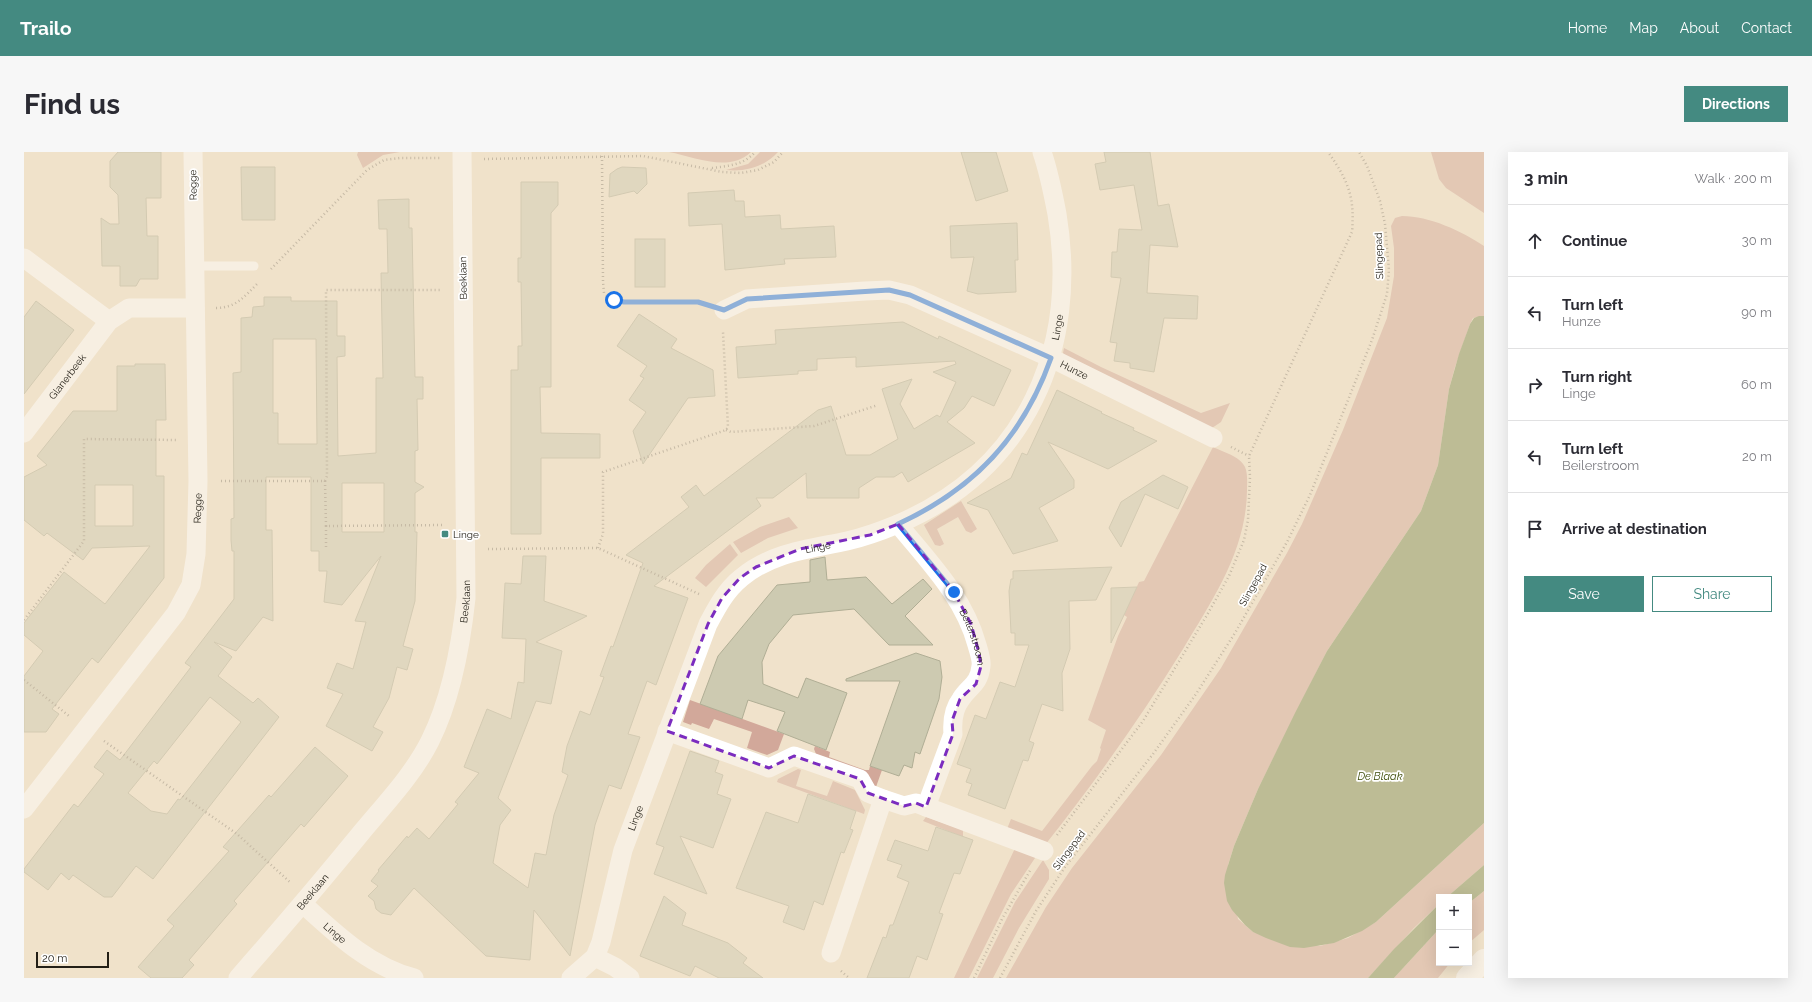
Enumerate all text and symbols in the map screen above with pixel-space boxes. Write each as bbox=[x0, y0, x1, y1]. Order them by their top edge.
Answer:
text: Trailo bbox=[20, 17, 71, 39]
text: Home bbox=[1568, 20, 1607, 36]
text: Map bbox=[1629, 20, 1658, 36]
text: About bbox=[1680, 20, 1719, 36]
text: Contact bbox=[1741, 20, 1792, 36]
button: Directions bbox=[1684, 86, 1788, 122]
text: Find us bbox=[24, 88, 120, 121]
text: 3 min bbox=[1524, 168, 1568, 188]
street label: Regge bbox=[187, 170, 199, 200]
text: Walk · 200 m bbox=[1695, 171, 1772, 186]
icon: ahead bbox=[1524, 230, 1546, 252]
street label: Slingepad bbox=[1373, 232, 1385, 280]
text: Continue bbox=[1562, 232, 1627, 250]
text: 30 m bbox=[1742, 233, 1772, 248]
street label: Beeklaan bbox=[457, 256, 469, 300]
route start bbox=[605, 291, 623, 309]
text: Turn left bbox=[1562, 296, 1623, 314]
icon: left bbox=[1524, 302, 1546, 324]
text: 90 m bbox=[1741, 305, 1772, 320]
street label: Linge bbox=[1049, 313, 1065, 341]
text: Hunze bbox=[1562, 314, 1601, 329]
street label: Glanerbeek bbox=[46, 351, 88, 401]
street label: Hunze bbox=[1059, 358, 1090, 381]
text: Turn right bbox=[1562, 368, 1632, 386]
icon: right bbox=[1524, 374, 1546, 396]
text: 60 m bbox=[1741, 377, 1772, 392]
text: Linge bbox=[1562, 386, 1596, 401]
text: Turn left bbox=[1562, 440, 1623, 458]
icon: left bbox=[1524, 446, 1546, 468]
text: 20 m bbox=[1742, 449, 1772, 464]
text: Beilerstroom bbox=[1562, 458, 1639, 473]
street label: Regge bbox=[191, 493, 203, 524]
icon: arrive bbox=[1524, 518, 1546, 540]
text: Arrive at destination bbox=[1562, 520, 1707, 538]
marker: Linge bbox=[440, 529, 450, 539]
place label: Linge bbox=[453, 529, 479, 540]
street label: Linge bbox=[804, 539, 832, 555]
street label: Slingepad bbox=[1237, 562, 1269, 608]
button: Save bbox=[1524, 576, 1644, 612]
button: Share bbox=[1652, 576, 1772, 612]
street label: Beeklaan bbox=[458, 580, 472, 624]
route end bbox=[945, 583, 963, 601]
street label: Beilerstroom bbox=[958, 607, 987, 666]
water label: De Blaak bbox=[1357, 770, 1403, 783]
street label: Linge bbox=[625, 804, 645, 832]
street label: Slingepad bbox=[1051, 828, 1087, 872]
street label: Beeklaan bbox=[294, 871, 331, 912]
map controls bbox=[1436, 894, 1472, 966]
button: + bbox=[1436, 894, 1472, 930]
street label: Linge bbox=[322, 920, 349, 945]
button: − bbox=[1436, 930, 1472, 966]
scale bar bbox=[36, 950, 109, 969]
text: 20 m bbox=[42, 952, 67, 965]

